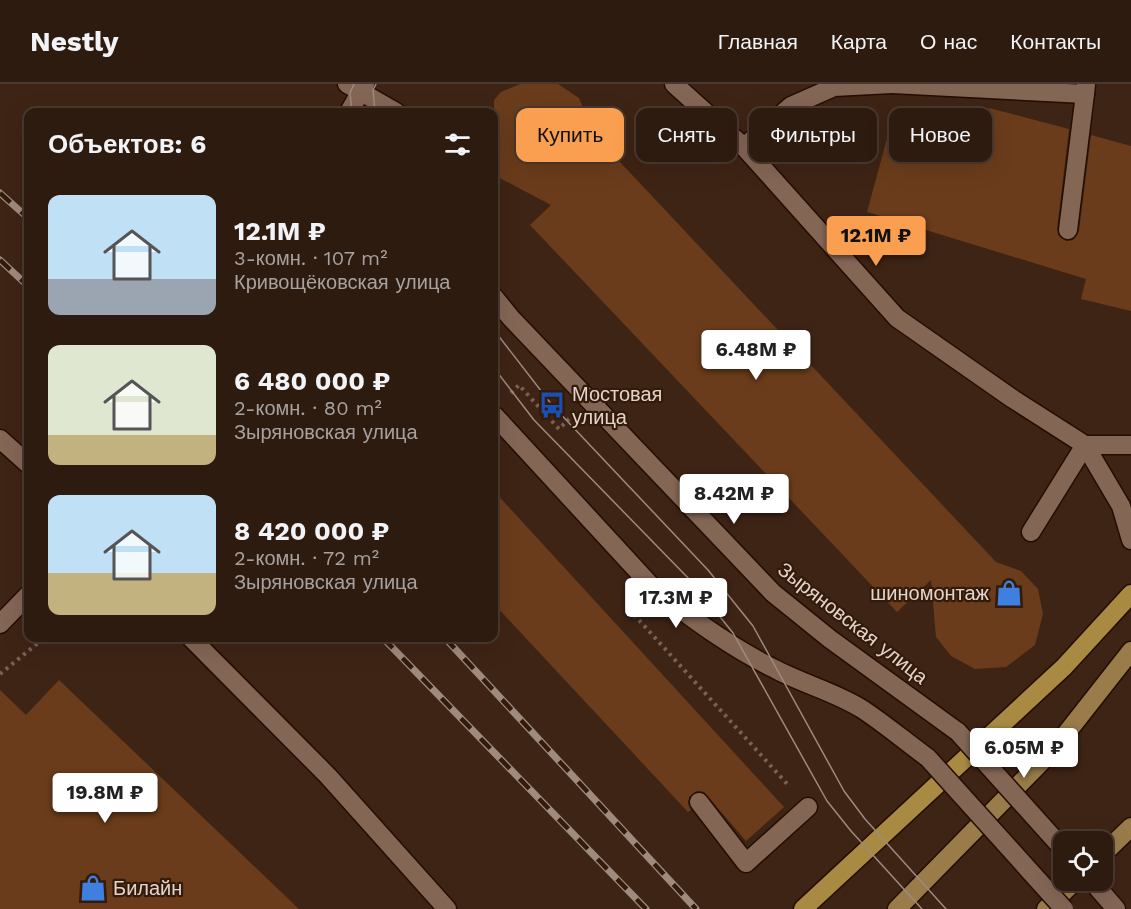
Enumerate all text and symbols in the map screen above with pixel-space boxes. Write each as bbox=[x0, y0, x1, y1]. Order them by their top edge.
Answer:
text: Nestly bbox=[30, 25, 119, 58]
text: Главная bbox=[718, 29, 798, 54]
text: Карта bbox=[831, 29, 887, 54]
text: О нас bbox=[920, 29, 977, 54]
text: Контакты bbox=[1010, 29, 1101, 54]
chip: Купить bbox=[516, 108, 624, 162]
chip: Снять bbox=[636, 108, 737, 162]
chip: Фильтры bbox=[749, 108, 877, 162]
chip: Новое bbox=[889, 108, 992, 162]
icon: filters bbox=[441, 128, 474, 161]
text: Объектов: 6 bbox=[48, 129, 206, 159]
text: 12.1M ₽ bbox=[234, 216, 326, 246]
pin: 12.1M ₽ bbox=[821, 216, 931, 267]
icon: home bbox=[96, 219, 168, 291]
text: 12.1M ₽ bbox=[841, 223, 911, 247]
text: 3-комн. · 107 m² bbox=[234, 246, 387, 270]
text: Кривощёковская улица bbox=[234, 270, 451, 294]
pin: 6.48M ₽ bbox=[701, 330, 811, 381]
text: 6.48M ₽ bbox=[715, 337, 797, 361]
text: 6 480 000 ₽ bbox=[234, 366, 390, 396]
icon: home bbox=[96, 369, 168, 441]
place label: Мостовая улица bbox=[572, 382, 662, 429]
bus stop icon: Мостовая улица bbox=[537, 390, 567, 420]
text: 2-комн. · 80 m² bbox=[234, 396, 382, 420]
text: Зыряновская улица bbox=[234, 420, 418, 444]
pin: 8.42M ₽ bbox=[679, 474, 789, 525]
text: 8.42M ₽ bbox=[694, 481, 774, 505]
text: 8 420 000 ₽ bbox=[234, 516, 389, 546]
icon: home bbox=[96, 519, 168, 591]
text: 2-комн. · 72 m² bbox=[234, 546, 379, 570]
street label: Зыряновская улица bbox=[773, 557, 933, 690]
text: Зыряновская улица bbox=[234, 570, 418, 594]
pin: 17.3M ₽ bbox=[621, 578, 731, 629]
shop icon: шиномонтаж bbox=[994, 578, 1024, 608]
place label: шиномонтаж bbox=[870, 581, 990, 605]
text: 17.3M ₽ bbox=[639, 585, 713, 609]
pin: 6.05M ₽ bbox=[969, 728, 1079, 779]
text: 6.05M ₽ bbox=[984, 735, 1064, 759]
pin: 19.8M ₽ bbox=[50, 773, 160, 824]
text: 19.8M ₽ bbox=[67, 780, 143, 804]
map controls bbox=[1053, 831, 1113, 891]
button: locate bbox=[1053, 831, 1113, 891]
shop icon: Билайн bbox=[78, 873, 108, 903]
place label: Билайн bbox=[113, 876, 182, 900]

